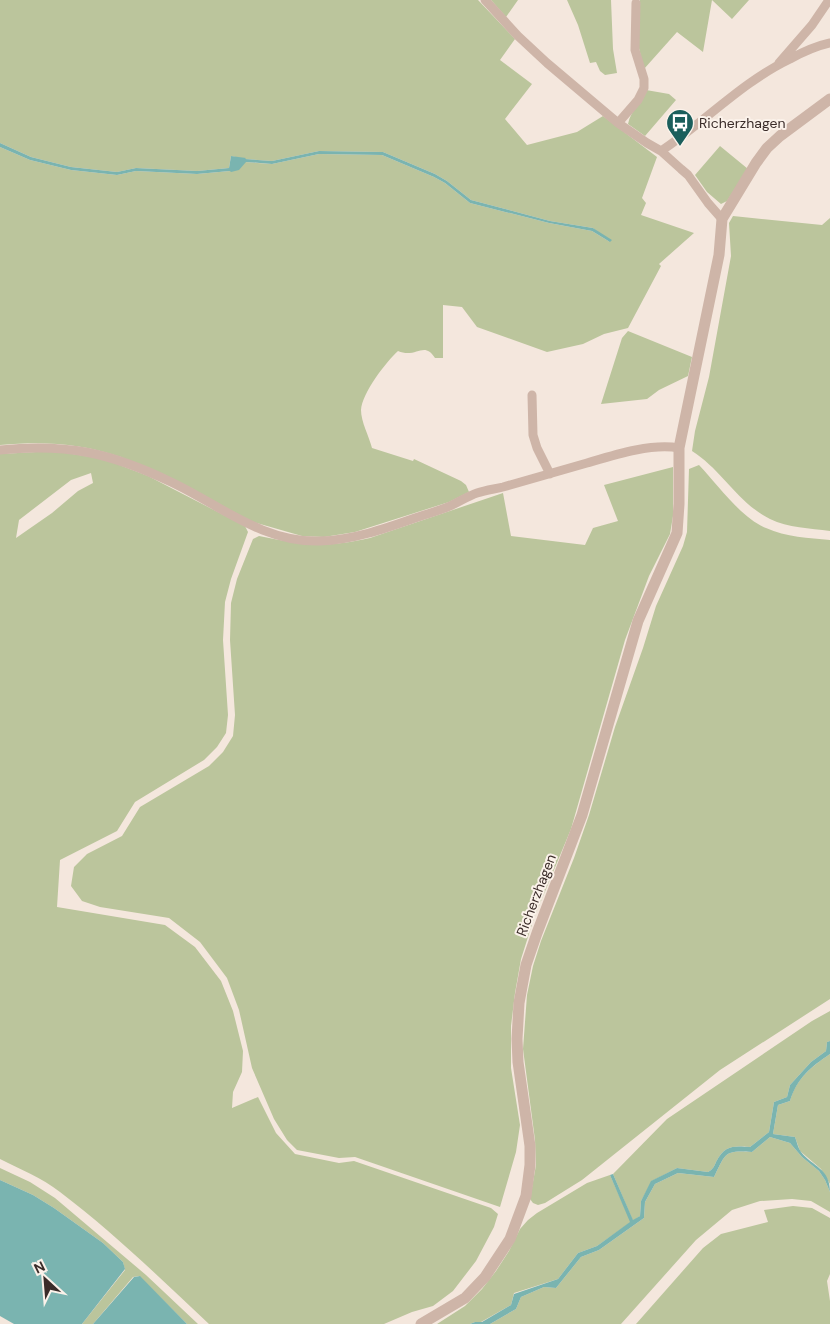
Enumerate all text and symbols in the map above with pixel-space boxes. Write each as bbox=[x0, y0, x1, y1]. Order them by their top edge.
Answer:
bus stop icon: Richerzhagen bbox=[665, 108, 695, 147]
place label: Richerzhagen bbox=[699, 114, 785, 132]
street label: Richerzhagen bbox=[512, 851, 560, 939]
north arrow bbox=[20, 1254, 70, 1304]
text: N bbox=[31, 1257, 48, 1278]

